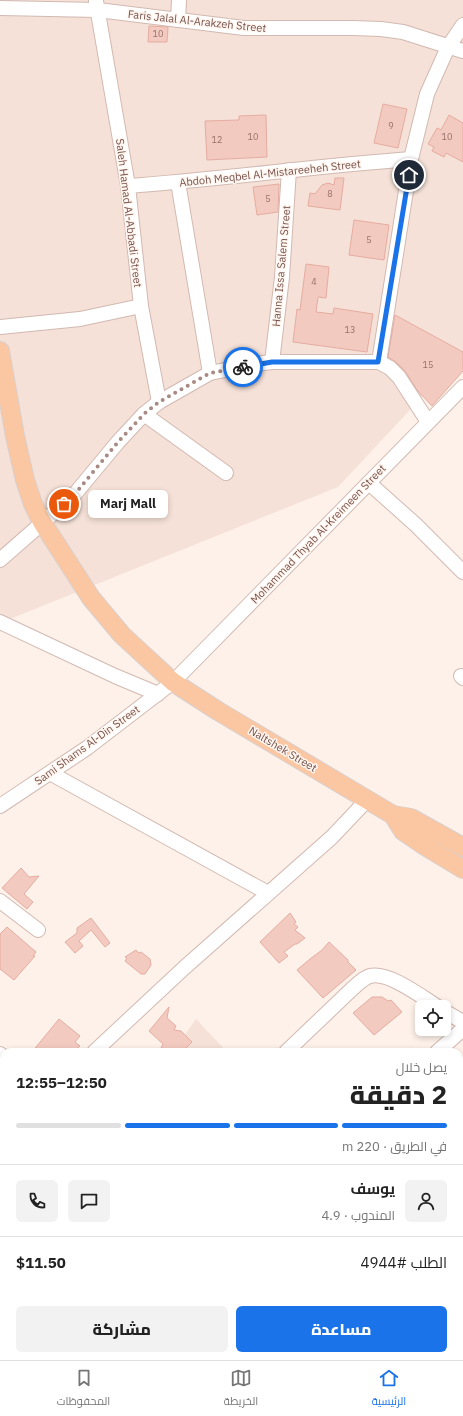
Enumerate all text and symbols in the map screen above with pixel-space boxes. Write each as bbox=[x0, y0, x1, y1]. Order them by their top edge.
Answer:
street label: Faris Jalal Al-Arakzeh Street bbox=[127, 7, 267, 35]
house number: 10 bbox=[153, 28, 163, 39]
house number: 9 bbox=[388, 120, 394, 131]
house number: 10 bbox=[248, 131, 258, 142]
house number: 10 bbox=[442, 131, 452, 142]
house number: 12 bbox=[212, 134, 222, 145]
street label: Saleh Hamad Al-Abbadi Street bbox=[113, 138, 145, 288]
street label: Abdoh Meqbel Al-Mistareeheh Street bbox=[178, 156, 362, 190]
pin bbox=[392, 158, 426, 192]
icon: home bbox=[398, 164, 420, 186]
house number: 8 bbox=[327, 188, 333, 199]
house number: 5 bbox=[265, 193, 271, 204]
street label: Hanna Issa Salem Street bbox=[269, 205, 293, 327]
house number: 5 bbox=[366, 234, 372, 245]
house number: 4 bbox=[311, 276, 317, 287]
house number: 13 bbox=[345, 324, 355, 335]
courier bbox=[223, 347, 263, 387]
icon: bike bbox=[232, 356, 254, 378]
house number: 15 bbox=[423, 359, 433, 370]
street label: Mohammad Thyab Al-Kreimeen Street bbox=[247, 461, 389, 607]
pin bbox=[47, 487, 81, 521]
callout: Marj Mall bbox=[88, 490, 168, 518]
icon: bag bbox=[53, 493, 75, 515]
text: Marj Mall bbox=[100, 495, 156, 512]
street label: Sami Shams Al-Din Street bbox=[32, 702, 142, 788]
street label: Naltshek Street bbox=[247, 723, 320, 775]
map controls bbox=[415, 1000, 451, 1036]
button: locate bbox=[415, 1000, 451, 1036]
text: يصل خلال bbox=[396, 1059, 447, 1076]
text: 12:50–12:55 bbox=[16, 1073, 107, 1092]
text: 2 دقيقة bbox=[350, 1077, 447, 1111]
text: في الطريق · 220 m bbox=[342, 1138, 447, 1155]
text: يوسف bbox=[350, 1179, 395, 1198]
button: phone bbox=[16, 1180, 58, 1222]
button: chat bbox=[68, 1180, 110, 1222]
button: person bbox=[405, 1180, 447, 1222]
text: المندوب · 4.9 bbox=[322, 1207, 395, 1224]
text: $11.50 bbox=[16, 1253, 66, 1272]
text: الطلب #4944 bbox=[360, 1253, 447, 1272]
button: مشاركة bbox=[16, 1306, 228, 1352]
button: مساعدة bbox=[236, 1306, 447, 1352]
tab: المحفوظات bbox=[57, 1367, 110, 1411]
tab: الخريطة bbox=[224, 1367, 258, 1411]
tab: الرئيسية bbox=[372, 1367, 406, 1411]

